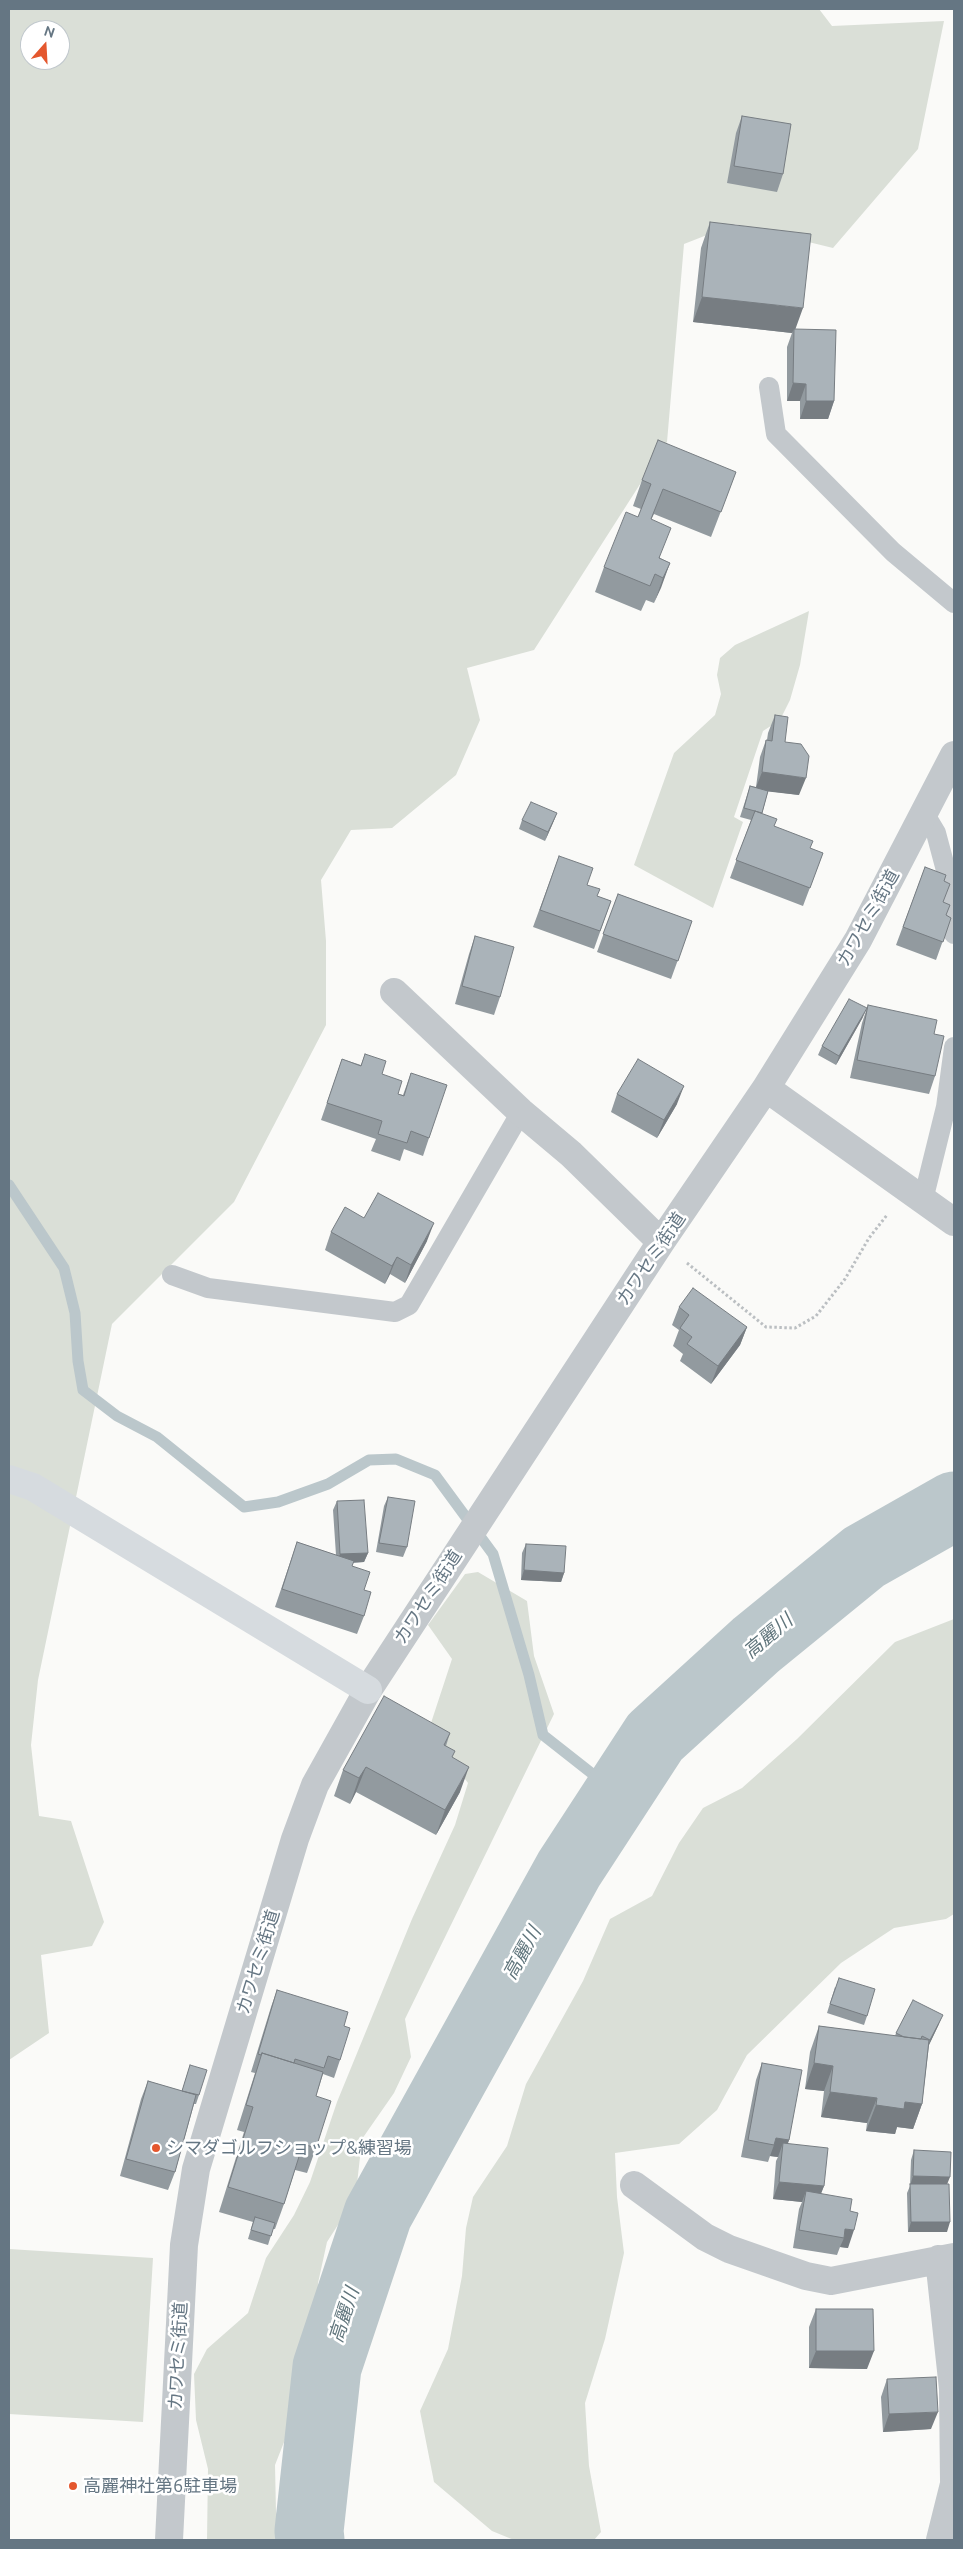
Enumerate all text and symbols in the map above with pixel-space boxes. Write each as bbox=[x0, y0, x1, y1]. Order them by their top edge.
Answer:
north arrow bbox=[20, 20, 70, 70]
text: N bbox=[42, 22, 57, 41]
street label: カワセミ街道 bbox=[832, 866, 904, 970]
street label: カワセミ街道 bbox=[612, 1208, 690, 1310]
street label: カワセミ街道 bbox=[390, 1546, 466, 1648]
water label: 高麗川 bbox=[739, 1609, 797, 1663]
street label: カワセミ街道 bbox=[232, 1907, 284, 2017]
water label: 高麗川 bbox=[498, 1923, 546, 1983]
place label: シマダゴルフショップ&練習場 bbox=[166, 2137, 412, 2159]
marker: シマダゴルフショップ&練習場 bbox=[150, 2142, 162, 2154]
water label: 高麗川 bbox=[324, 2284, 364, 2346]
street label: カワセミ街道 bbox=[164, 2302, 192, 2410]
place label: 高麗神社第6駐車場 bbox=[83, 2475, 237, 2497]
marker: 高麗神社第6駐車場 bbox=[67, 2480, 79, 2492]

